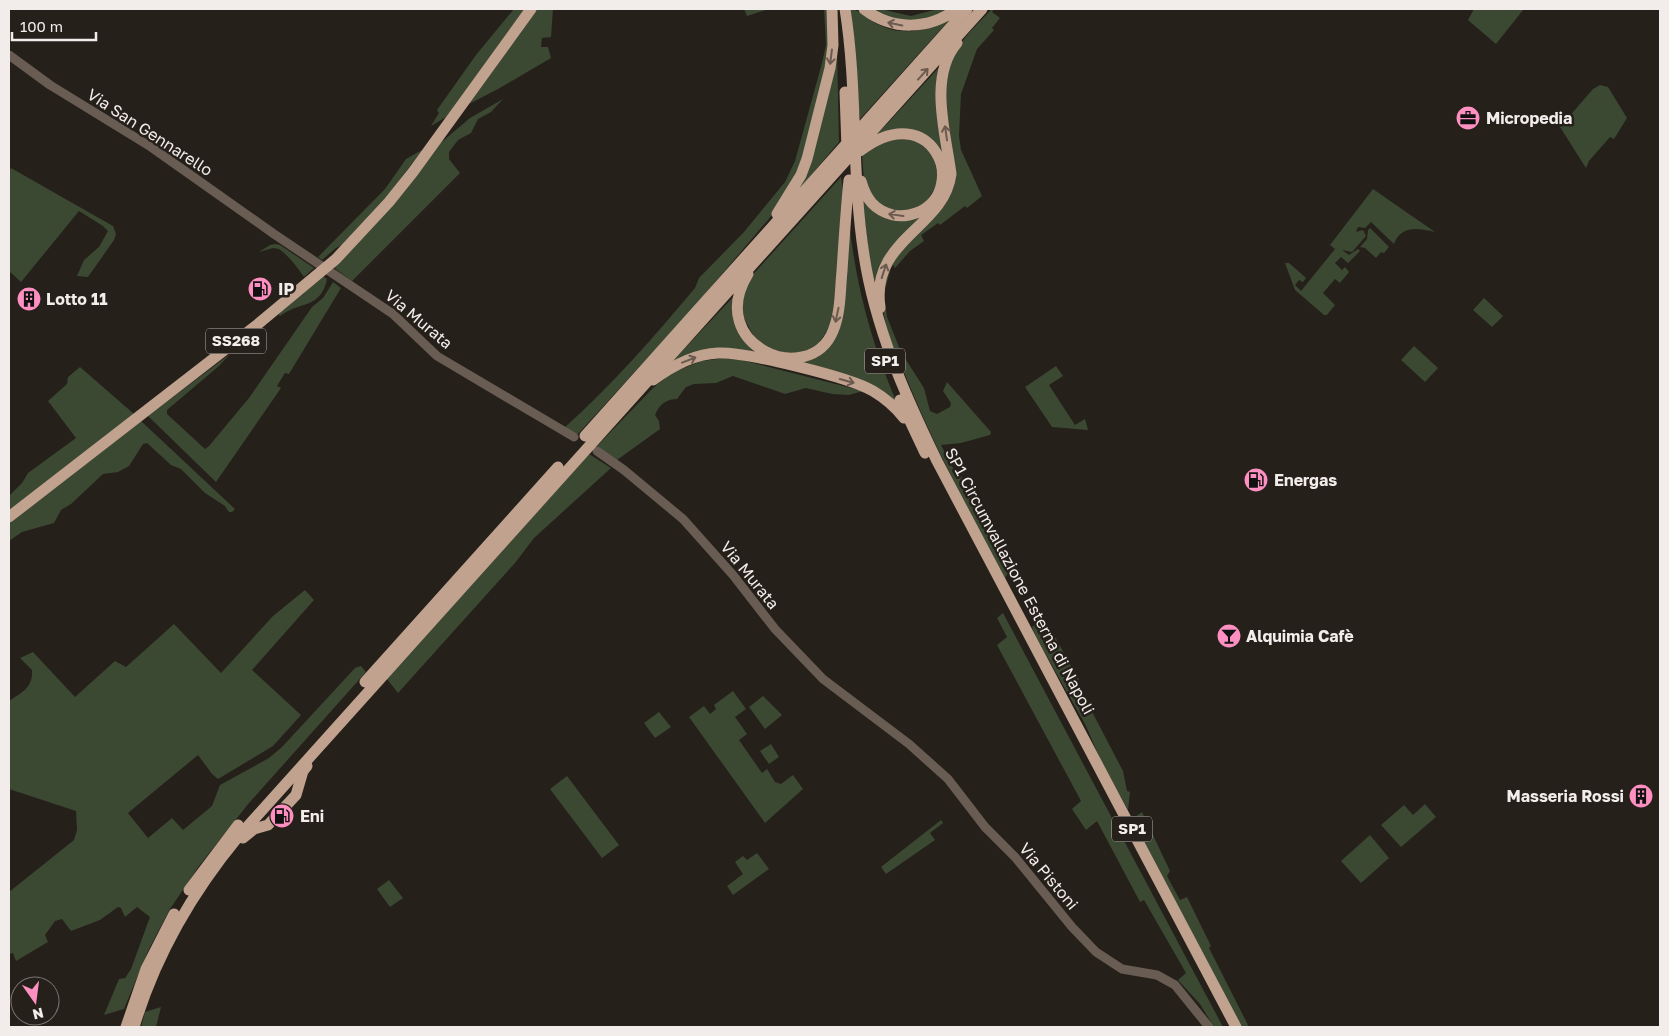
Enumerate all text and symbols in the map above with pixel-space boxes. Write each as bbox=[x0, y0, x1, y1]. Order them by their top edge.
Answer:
scale bar bbox=[12, 10, 96, 42]
text: 100 m bbox=[20, 17, 63, 35]
one-way arrow bbox=[888, 18, 904, 28]
one-way arrow bbox=[826, 49, 836, 65]
one-way arrow bbox=[917, 68, 929, 81]
street label: Via San Gennarello bbox=[84, 84, 216, 180]
office icon: Micropedia bbox=[1455, 105, 1481, 131]
place label: Micropedia bbox=[1486, 108, 1572, 128]
one-way arrow bbox=[941, 126, 951, 142]
one-way arrow bbox=[888, 209, 904, 219]
one-way arrow bbox=[880, 264, 890, 280]
fuel station icon: IP bbox=[247, 276, 273, 302]
place label: IP bbox=[278, 279, 294, 299]
street label: Via Murata bbox=[381, 285, 457, 353]
building icon: Lotto 11 bbox=[16, 286, 42, 312]
place label: Lotto 11 bbox=[46, 289, 107, 309]
one-way arrow bbox=[832, 307, 841, 323]
road number: SS268 bbox=[206, 328, 266, 354]
road number: SP1 bbox=[865, 348, 905, 374]
one-way arrow bbox=[681, 355, 696, 364]
one-way arrow bbox=[839, 376, 855, 386]
street label: SP1 Circumvallazione Esterna di Napoli bbox=[941, 444, 1099, 718]
fuel station icon: Energas bbox=[1243, 467, 1269, 493]
place label: Energas bbox=[1274, 470, 1337, 490]
street label: Via Murata bbox=[716, 537, 784, 613]
bar icon: Alquimia Cafè bbox=[1216, 623, 1242, 649]
place label: Alquimia Cafè bbox=[1246, 626, 1354, 646]
building icon: Masseria Rossi bbox=[1628, 783, 1654, 809]
place label: Masseria Rossi bbox=[1506, 786, 1624, 806]
fuel station icon: Eni bbox=[269, 803, 295, 829]
place label: Eni bbox=[300, 806, 324, 826]
road number: SP1 bbox=[1112, 816, 1152, 842]
street label: Via Pistoni bbox=[1015, 838, 1083, 914]
north arrow bbox=[10, 976, 60, 1026]
text: N bbox=[31, 1005, 45, 1024]

